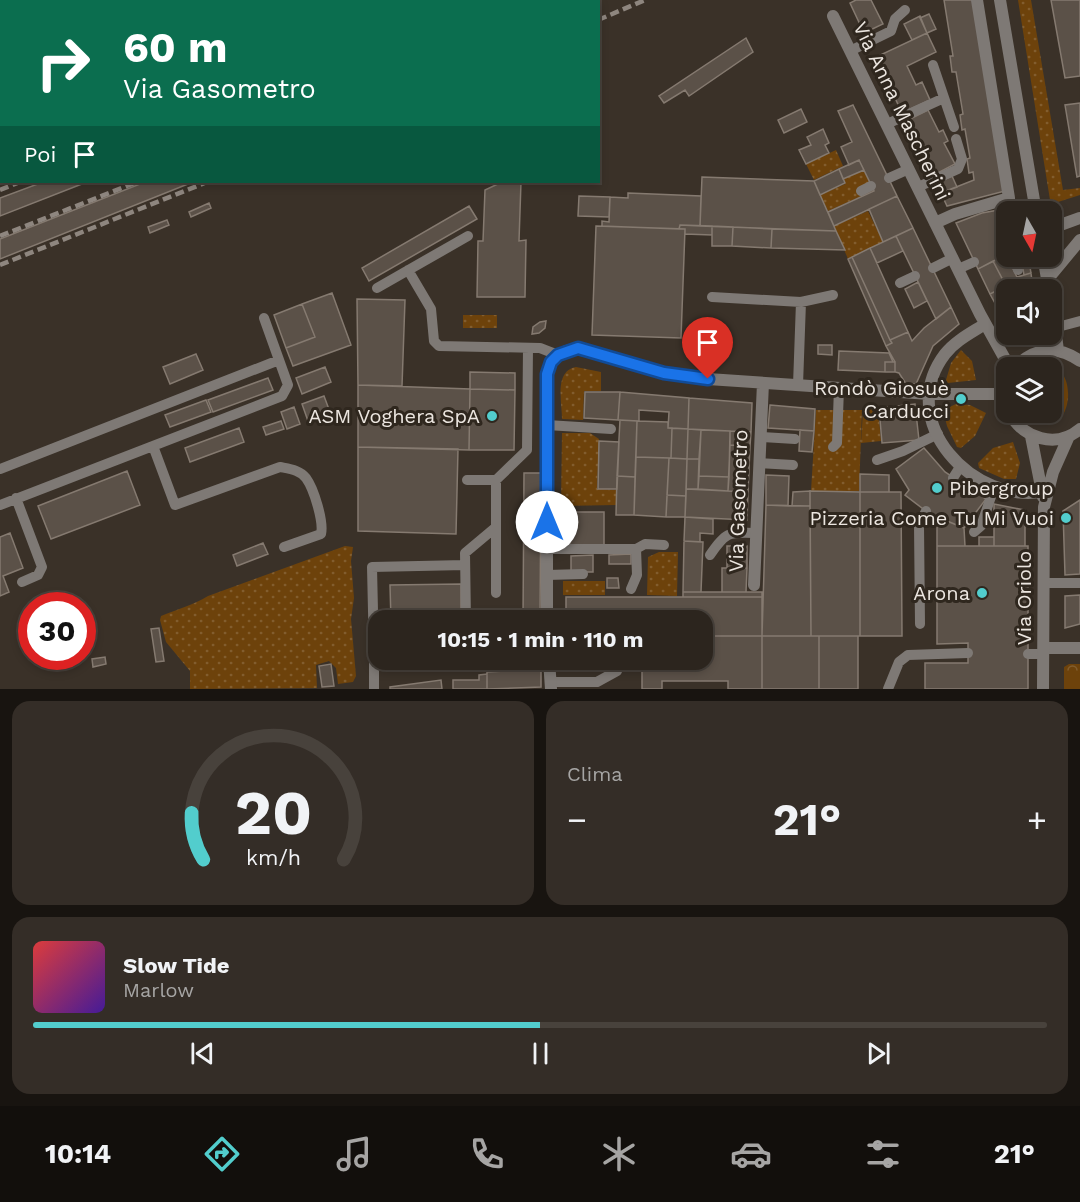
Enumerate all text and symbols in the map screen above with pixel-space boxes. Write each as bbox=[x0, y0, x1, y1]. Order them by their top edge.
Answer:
street label: Via Anna Mascherini bbox=[848, 18, 956, 204]
text: 60 m bbox=[123, 23, 227, 72]
icon: right bbox=[24, 24, 102, 102]
text: Via Gasometro bbox=[123, 73, 316, 105]
icon: arrive bbox=[68, 138, 101, 171]
text: Poi bbox=[24, 142, 56, 167]
north arrow bbox=[996, 201, 1062, 267]
map controls bbox=[996, 201, 1062, 423]
button: sound bbox=[996, 279, 1062, 345]
pin bbox=[682, 317, 733, 379]
icon: arrive bbox=[691, 326, 724, 359]
button: layers bbox=[996, 357, 1062, 423]
place label: Rondò Giosuè Carducci bbox=[814, 376, 949, 423]
marker: Rondò Giosuè Carducci bbox=[954, 392, 968, 406]
place label: ASM Voghera SpA bbox=[308, 404, 480, 428]
marker: ASM Voghera SpA bbox=[485, 409, 499, 423]
street label: Via Gasometro bbox=[724, 429, 752, 573]
place label: Pibergroup bbox=[949, 476, 1054, 500]
marker: Pibergroup bbox=[930, 481, 944, 495]
position arrow bbox=[515, 490, 579, 554]
place label: Pizzeria Come Tu Mi Vuoi bbox=[810, 506, 1054, 530]
marker: Pizzeria Come Tu Mi Vuoi bbox=[1059, 511, 1073, 525]
street label: Via Oriolo bbox=[1012, 551, 1036, 645]
place label: Arona bbox=[913, 581, 970, 605]
marker: Arona bbox=[975, 586, 989, 600]
speed limit sign: 30 bbox=[18, 592, 96, 670]
text: 10:15 · 1 min · 110 m bbox=[437, 627, 644, 652]
text: Clima bbox=[567, 762, 623, 786]
text: 20 bbox=[234, 776, 312, 849]
text: 21° bbox=[773, 793, 841, 846]
text: − bbox=[567, 800, 587, 839]
text: + bbox=[1027, 800, 1047, 839]
text: km/h bbox=[245, 845, 301, 870]
text: Slow Tide bbox=[123, 953, 230, 978]
text: Marlow bbox=[123, 978, 194, 1002]
icon: previous bbox=[186, 1037, 219, 1070]
icon: pause bbox=[524, 1037, 557, 1070]
icon: next bbox=[862, 1037, 895, 1070]
icon: directions bbox=[201, 1133, 243, 1175]
icon: music bbox=[333, 1133, 375, 1175]
icon: phone bbox=[466, 1133, 508, 1175]
icon: climate bbox=[598, 1133, 640, 1175]
icon: car bbox=[730, 1133, 772, 1175]
icon: filters bbox=[862, 1133, 904, 1175]
text: 10:14 bbox=[45, 1138, 111, 1170]
text: 21° bbox=[994, 1138, 1035, 1170]

